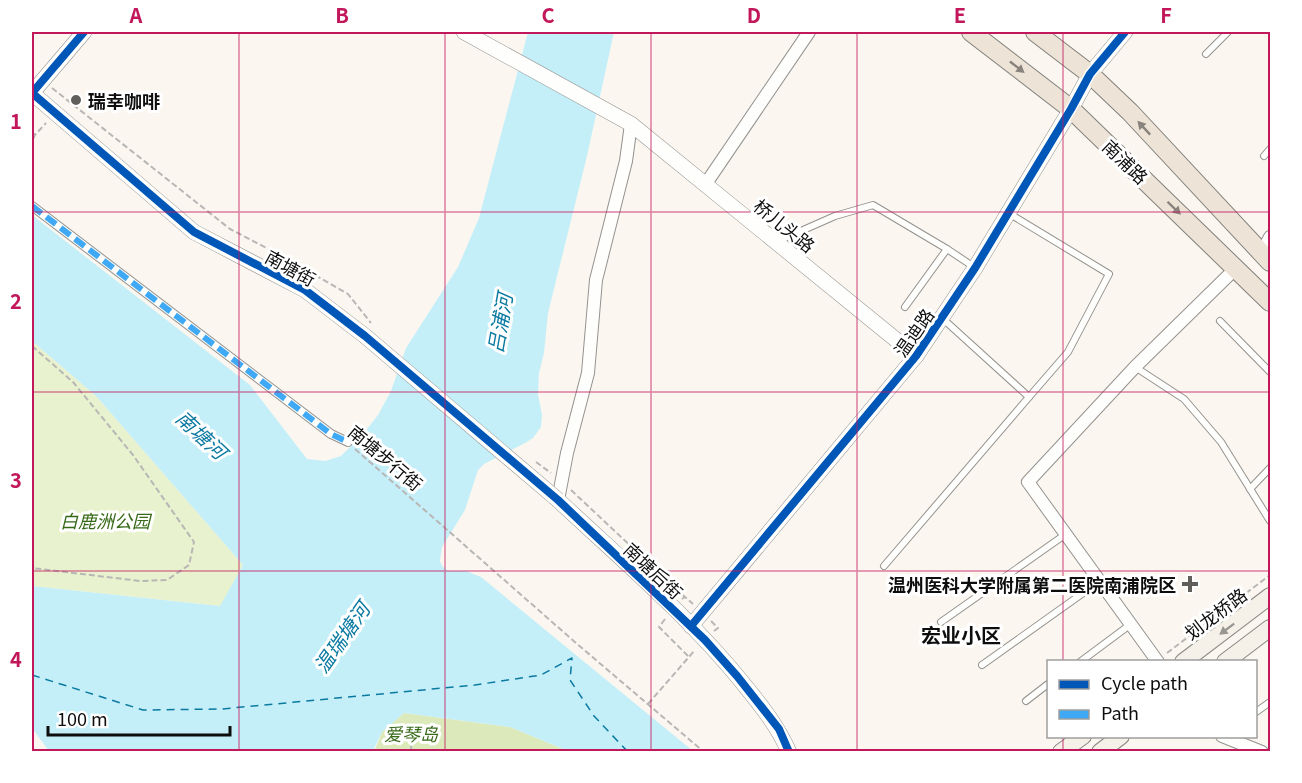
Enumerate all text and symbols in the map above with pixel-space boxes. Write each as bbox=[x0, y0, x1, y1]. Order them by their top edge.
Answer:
text: A bbox=[129, 0, 143, 29]
text: B bbox=[335, 0, 349, 29]
text: C bbox=[541, 0, 555, 29]
text: D bbox=[747, 0, 761, 29]
text: E bbox=[954, 0, 966, 29]
text: F bbox=[1160, 0, 1172, 29]
one-way arrow bbox=[1010, 61, 1025, 73]
place label: 瑞幸咖啡 bbox=[88, 87, 160, 113]
marker: 瑞幸咖啡 bbox=[69, 93, 83, 107]
text: 1 bbox=[10, 106, 22, 135]
one-way arrow bbox=[1138, 121, 1152, 135]
street label: 南浦路 bbox=[1098, 133, 1154, 189]
street label: 桥儿头路 bbox=[749, 192, 821, 258]
one-way arrow bbox=[1167, 200, 1181, 214]
street label: 南塘街 bbox=[261, 243, 321, 291]
text: 2 bbox=[10, 286, 22, 315]
water label: 吕浦河 bbox=[480, 287, 519, 355]
street label: 温迪路 bbox=[887, 302, 939, 362]
water label: 南塘河 bbox=[170, 403, 237, 468]
street label: 南塘步行街 bbox=[343, 418, 429, 496]
text: 3 bbox=[10, 465, 22, 494]
park label: 白鹿洲公园 bbox=[60, 507, 153, 533]
street label: 南塘后街 bbox=[619, 536, 689, 604]
place label: 温州医科大学附属第二医院南浦院区 bbox=[888, 571, 1176, 597]
marker: 温州医科大学附属第二医院南浦院区 bbox=[1181, 575, 1199, 593]
street label: 划龙桥路 bbox=[1178, 581, 1252, 645]
water label: 温瑞塘河 bbox=[306, 593, 378, 678]
district label: 宏业小区 bbox=[921, 620, 1001, 649]
one-way arrow bbox=[1219, 622, 1234, 634]
text: 4 bbox=[10, 644, 22, 673]
legend bbox=[1047, 660, 1257, 738]
text: Cycle path bbox=[1101, 669, 1188, 695]
scale bar bbox=[48, 699, 230, 737]
text: Path bbox=[1101, 699, 1139, 725]
text: 100 m bbox=[57, 705, 108, 731]
park label: 爱琴岛 bbox=[384, 720, 439, 746]

